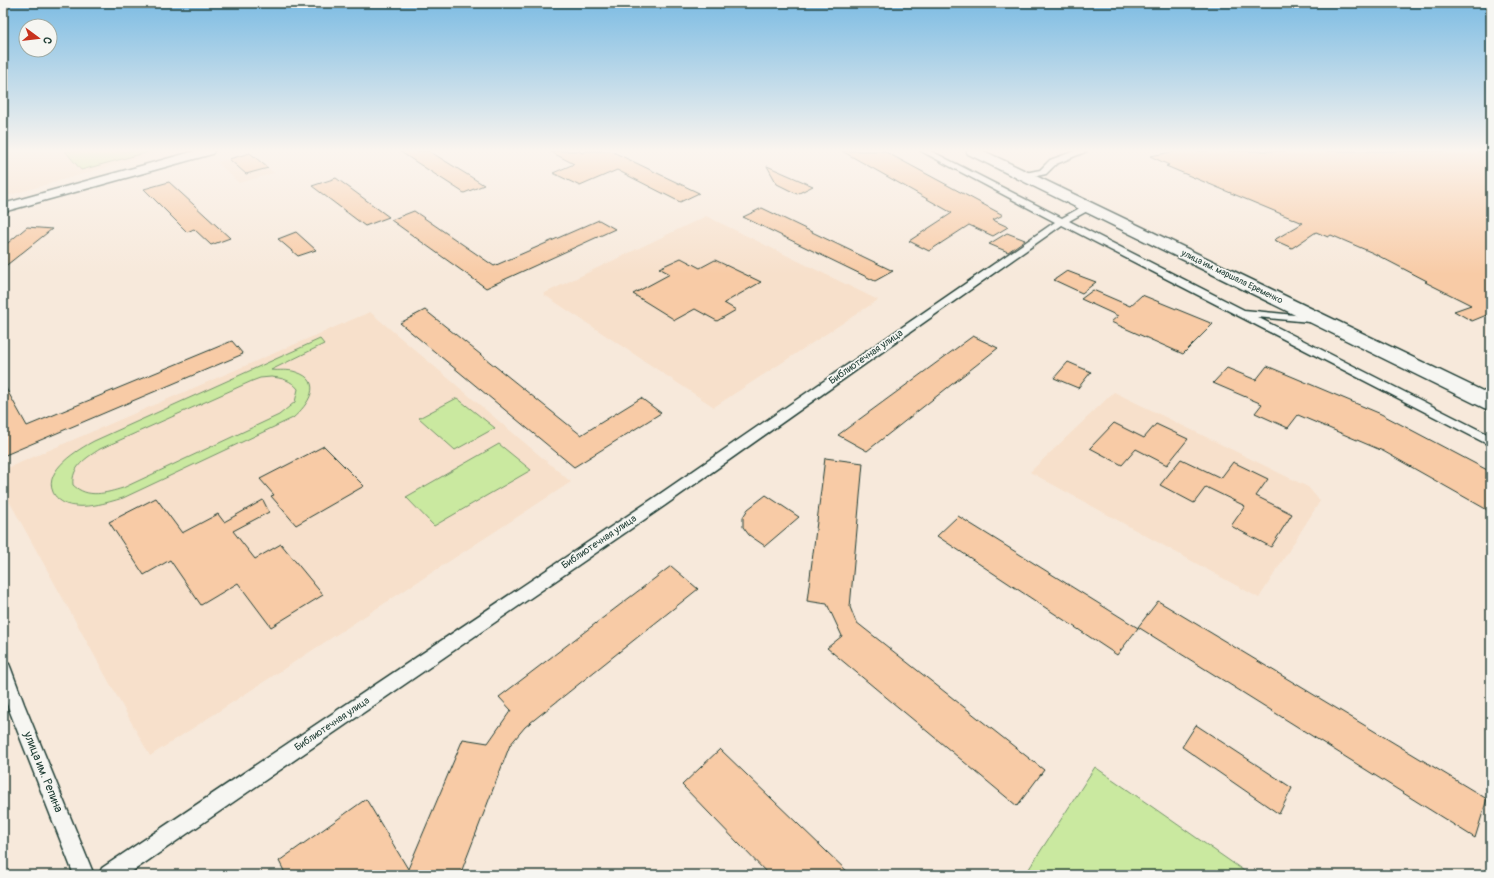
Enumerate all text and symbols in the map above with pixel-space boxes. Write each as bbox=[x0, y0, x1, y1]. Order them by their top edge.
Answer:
north arrow bbox=[18, 18, 58, 58]
text: С bbox=[40, 35, 54, 46]
street label: улица им. маршала Еременко bbox=[1178, 247, 1285, 307]
street label: Библиотечная улица bbox=[827, 327, 906, 387]
street label: Библиотечная улица bbox=[559, 512, 639, 571]
street label: Библиотечная улица bbox=[292, 694, 372, 753]
street label: улица им. Репина bbox=[20, 728, 66, 815]

